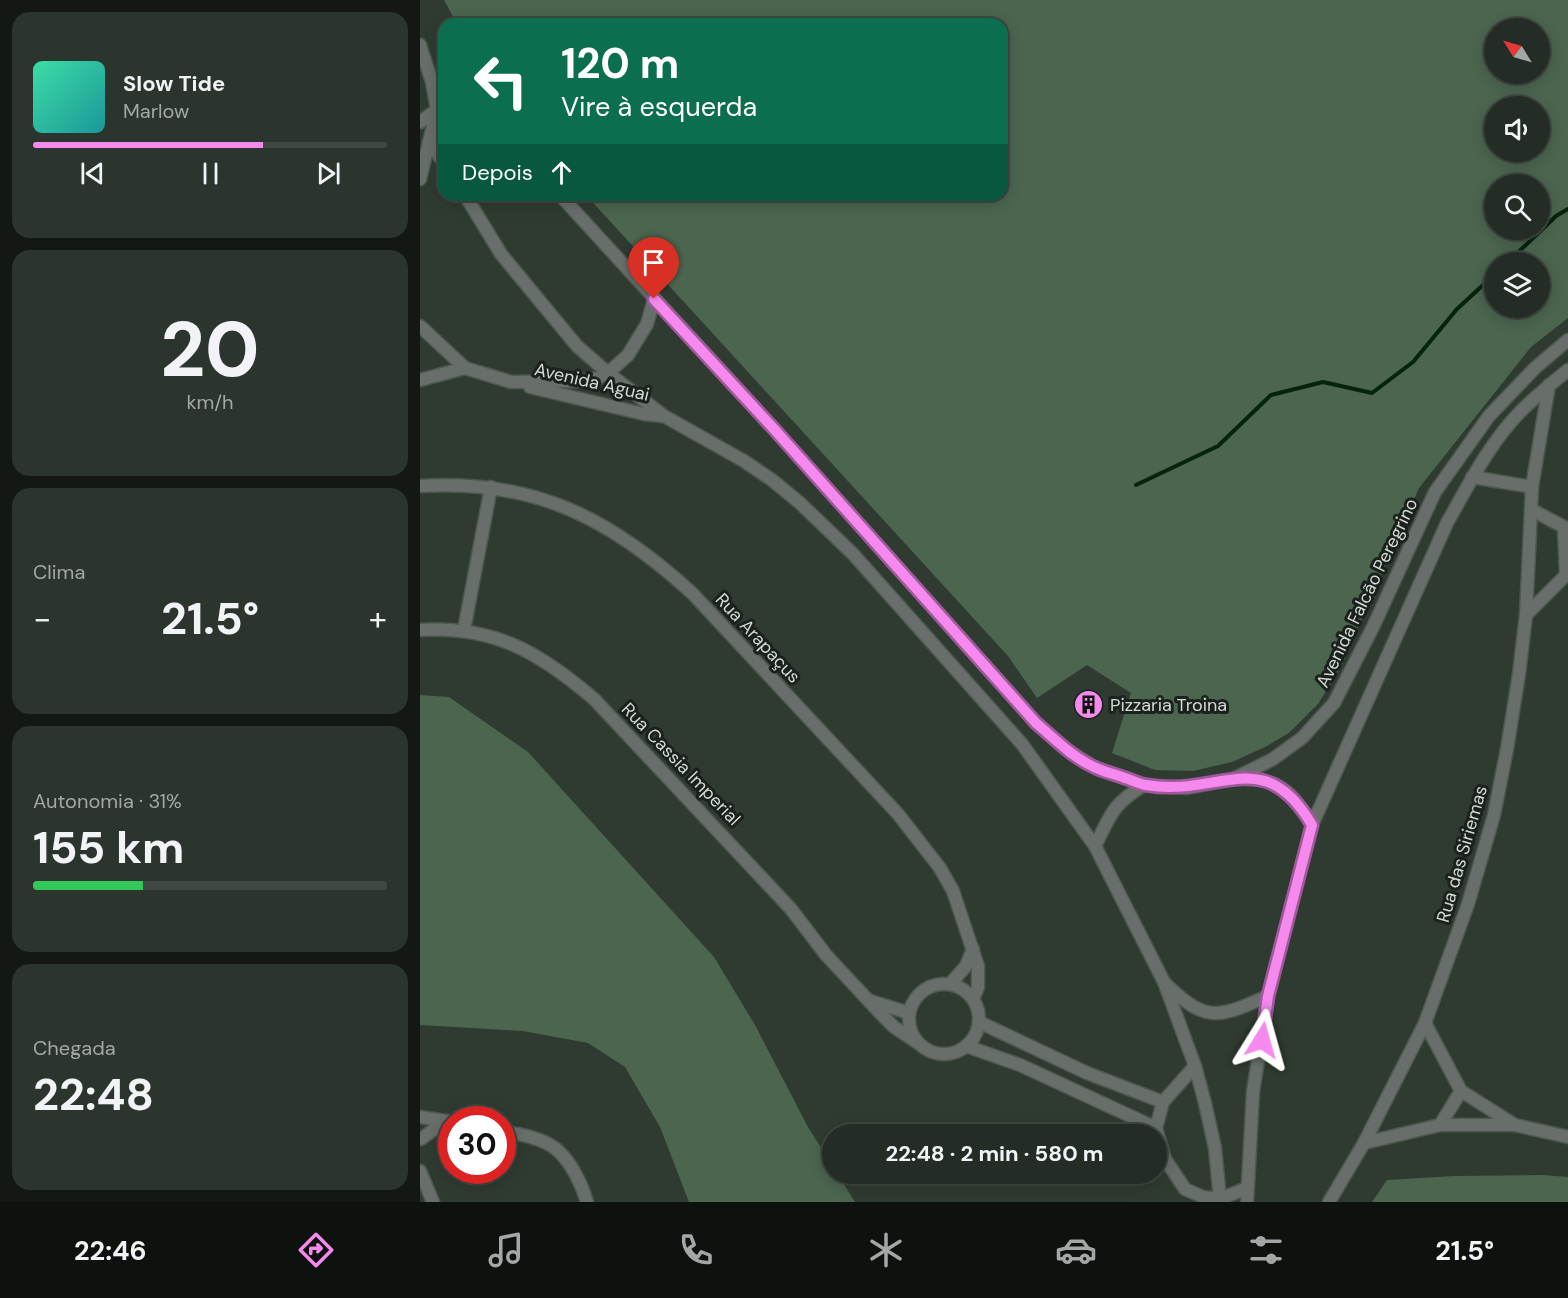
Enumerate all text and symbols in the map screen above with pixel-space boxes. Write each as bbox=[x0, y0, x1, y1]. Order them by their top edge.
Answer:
north arrow bbox=[1484, 18, 1550, 84]
map controls bbox=[1484, 18, 1550, 318]
text: 120 m bbox=[561, 36, 679, 91]
icon: left bbox=[462, 42, 540, 120]
text: Slow Tide bbox=[123, 69, 225, 98]
text: Vire à esquerda bbox=[561, 89, 757, 124]
button: sound bbox=[1484, 96, 1550, 162]
text: Marlow bbox=[123, 98, 189, 124]
icon: ahead bbox=[545, 156, 578, 189]
icon: previous bbox=[76, 157, 109, 190]
icon: pause bbox=[194, 157, 227, 190]
icon: next bbox=[312, 157, 345, 190]
text: Depois bbox=[462, 158, 533, 187]
button: search bbox=[1484, 174, 1550, 240]
pin bbox=[628, 237, 679, 299]
icon: arrive bbox=[637, 246, 670, 279]
button: layers bbox=[1484, 252, 1550, 318]
text: 20 bbox=[160, 299, 260, 400]
street label: Avenida Aguai bbox=[532, 357, 652, 407]
text: km/h bbox=[186, 389, 234, 415]
street label: Avenida Falcão Peregrino bbox=[1311, 494, 1423, 692]
text: Clima bbox=[33, 559, 85, 585]
street label: Rua Arapaçus bbox=[710, 588, 806, 688]
text: 21.5° bbox=[161, 589, 259, 648]
text: − bbox=[33, 597, 51, 640]
text: + bbox=[369, 597, 387, 640]
building icon: Pizzaria Troina bbox=[1073, 689, 1105, 721]
place label: Pizzaria Troina bbox=[1110, 693, 1227, 717]
street label: Rua Cassia Imperial bbox=[616, 697, 746, 831]
street label: Rua das Siriemas bbox=[1431, 783, 1493, 925]
text: Autonomia · 31% bbox=[33, 788, 182, 814]
text: 155 km bbox=[33, 818, 184, 877]
position arrow bbox=[1230, 1008, 1294, 1072]
text: Chegada bbox=[33, 1035, 116, 1061]
text: 22:48 bbox=[33, 1065, 154, 1124]
speed limit sign: 30 bbox=[438, 1106, 516, 1184]
text: 22:48 · 2 min · 580 m bbox=[885, 1139, 1104, 1168]
icon: directions bbox=[295, 1229, 337, 1271]
icon: music bbox=[485, 1229, 527, 1271]
icon: phone bbox=[675, 1229, 717, 1271]
icon: climate bbox=[865, 1229, 907, 1271]
icon: car bbox=[1055, 1229, 1097, 1271]
icon: filters bbox=[1245, 1229, 1287, 1271]
text: 22:46 bbox=[74, 1233, 147, 1268]
text: 21.5° bbox=[1435, 1233, 1494, 1268]

